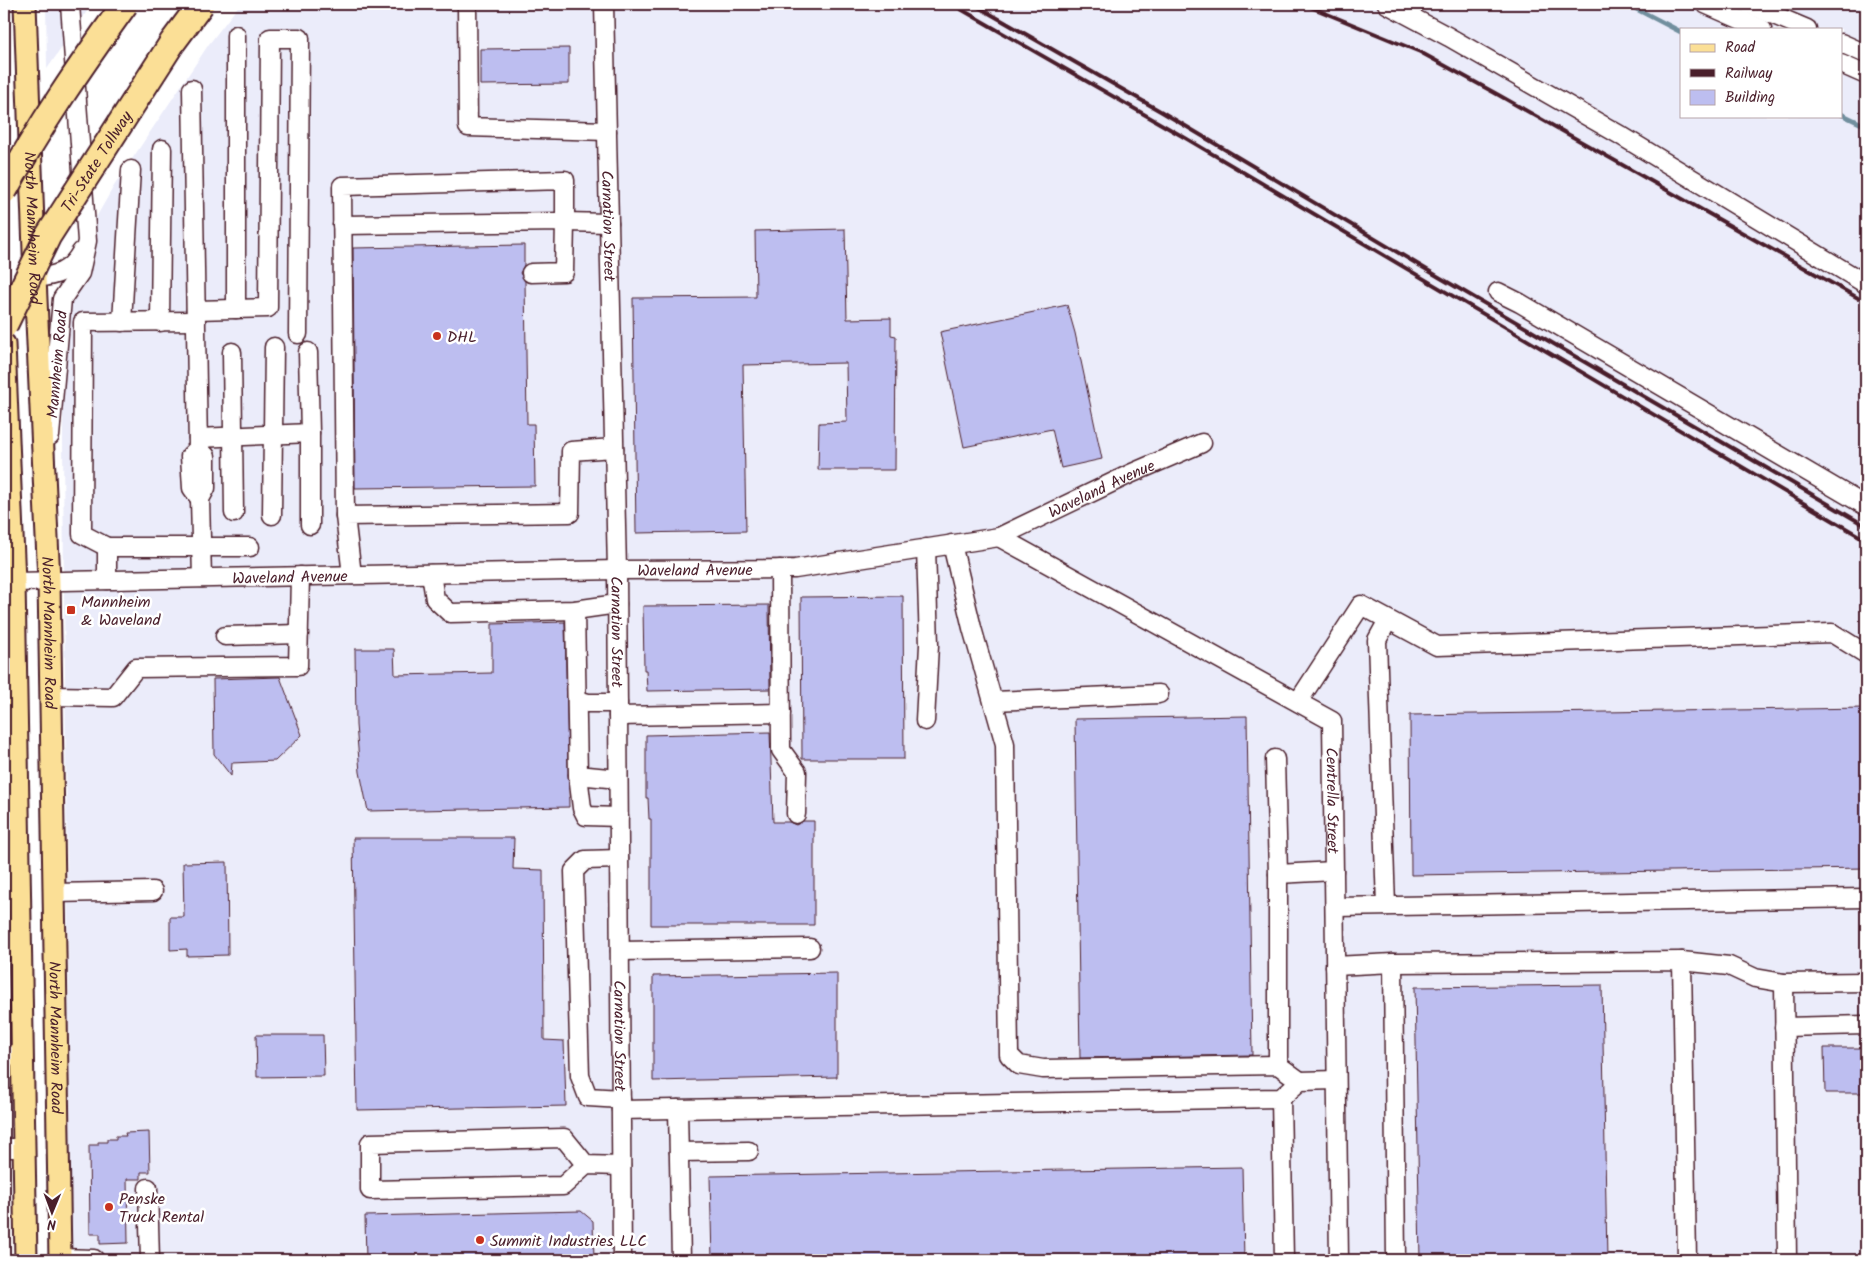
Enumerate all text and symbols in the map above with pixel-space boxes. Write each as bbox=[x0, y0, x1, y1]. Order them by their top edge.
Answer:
legend bbox=[1680, 28, 1842, 118]
text: Road bbox=[1725, 36, 1756, 60]
text: Railway bbox=[1725, 62, 1773, 86]
text: Building bbox=[1725, 86, 1775, 110]
street label: Tri-State Tollway bbox=[55, 106, 140, 218]
street label: North Mannheim Road bbox=[16, 151, 47, 306]
street label: Carnation Street bbox=[594, 170, 621, 283]
street label: Mannheim Road bbox=[41, 308, 75, 419]
place label: DHL bbox=[447, 325, 477, 350]
marker: DHL bbox=[431, 330, 443, 342]
street label: Waveland Avenue bbox=[1044, 454, 1159, 526]
street label: North Mannheim Road bbox=[34, 556, 62, 710]
street label: Waveland Avenue bbox=[637, 558, 753, 584]
street label: Waveland Avenue bbox=[232, 564, 348, 592]
street label: Carnation Street bbox=[603, 576, 629, 688]
place label: Mannheim & Waveland bbox=[81, 590, 162, 633]
marker: Mannheim & Waveland bbox=[65, 604, 77, 616]
street label: Centrella Street bbox=[1318, 747, 1345, 855]
street label: North Mannheim Road bbox=[41, 961, 69, 1115]
street label: Carnation Street bbox=[606, 980, 632, 1092]
north arrow bbox=[28, 1186, 78, 1236]
place label: Penske Truck Rental bbox=[119, 1187, 204, 1230]
marker: Penske Truck Rental bbox=[103, 1201, 115, 1213]
text: N bbox=[47, 1213, 56, 1235]
place label: Summit Industries LLC bbox=[490, 1229, 647, 1254]
marker: Summit Industries LLC bbox=[474, 1234, 486, 1246]

